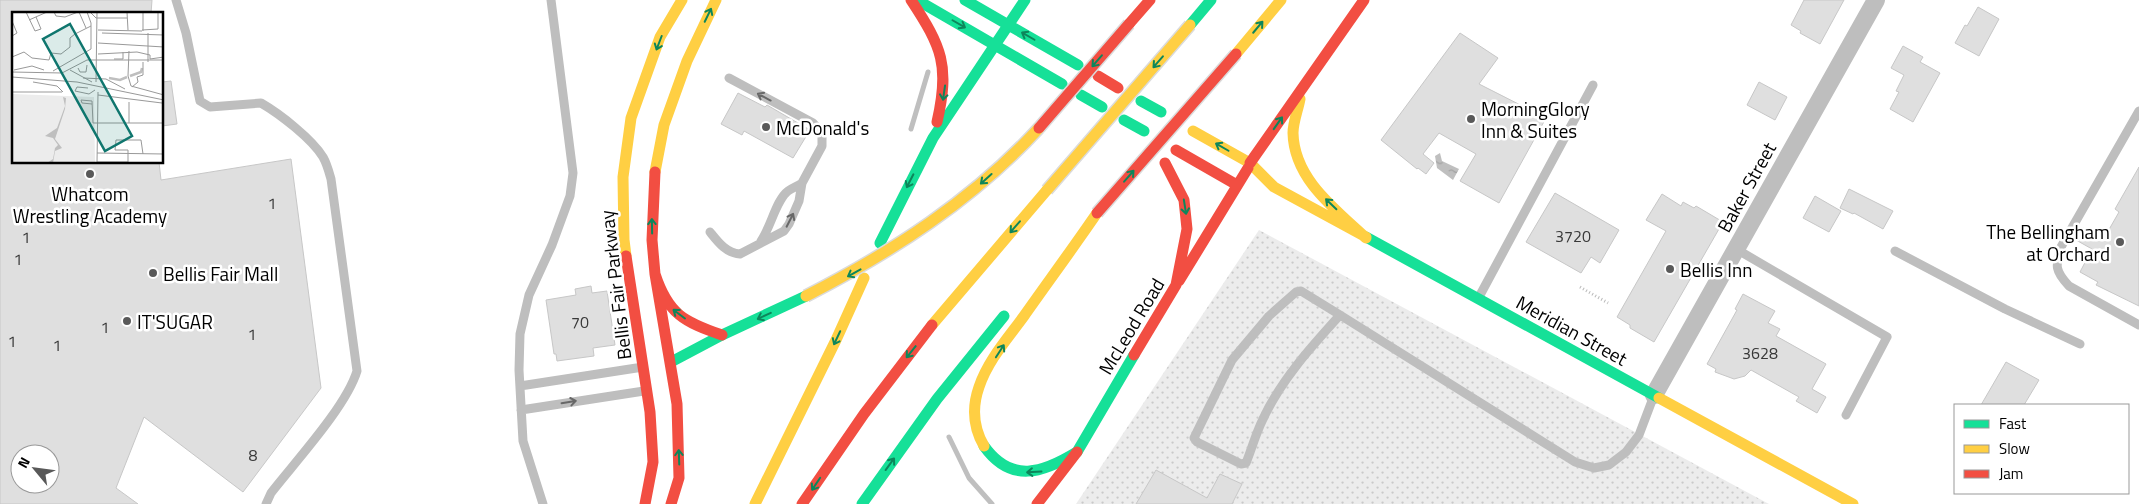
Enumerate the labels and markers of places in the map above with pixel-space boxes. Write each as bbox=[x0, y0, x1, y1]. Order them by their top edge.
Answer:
place label: MorningGlory Inn & Suites bbox=[1481, 94, 1590, 145]
place label: McDonald's bbox=[776, 113, 869, 142]
marker: MorningGlory Inn & Suites bbox=[1465, 113, 1477, 125]
marker: McDonald's bbox=[760, 121, 772, 133]
marker: Whatcom Wrestling Academy bbox=[84, 168, 96, 180]
place label: Whatcom Wrestling Academy bbox=[13, 179, 167, 230]
place label: The Bellingham at Orchard bbox=[1986, 217, 2110, 268]
marker: The Bellingham at Orchard bbox=[2114, 236, 2126, 248]
place label: Bellis Inn bbox=[1680, 255, 1752, 284]
place label: Bellis Fair Mall bbox=[163, 259, 278, 288]
marker: Bellis Inn bbox=[1664, 263, 1676, 275]
marker: Bellis Fair Mall bbox=[147, 267, 159, 279]
place label: IT'SUGAR bbox=[137, 307, 213, 336]
marker: IT'SUGAR bbox=[121, 315, 133, 327]

